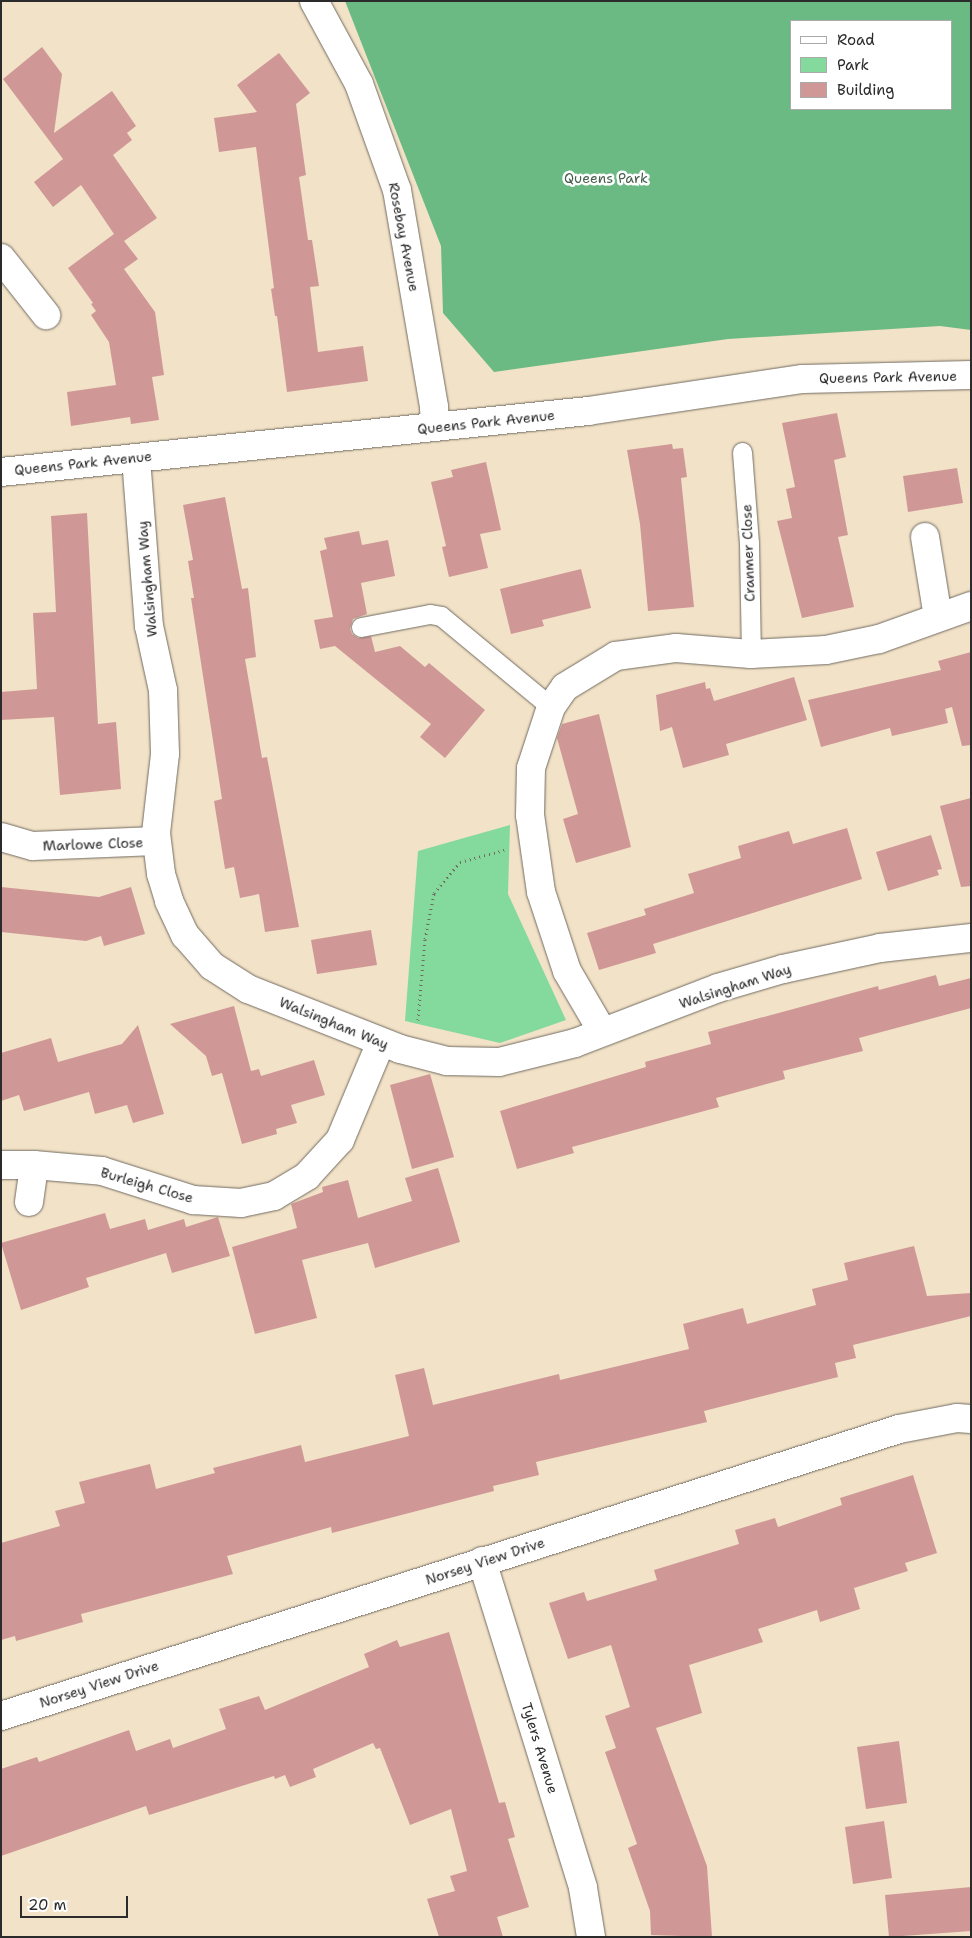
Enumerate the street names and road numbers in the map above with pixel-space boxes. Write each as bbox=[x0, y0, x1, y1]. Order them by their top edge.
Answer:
street label: Rosebay Avenue bbox=[385, 181, 423, 293]
street label: Queens Park Avenue bbox=[819, 367, 957, 387]
street label: Queens Park Avenue bbox=[416, 406, 556, 438]
street label: Queens Park Avenue bbox=[13, 447, 153, 479]
street label: Cranmer Close bbox=[738, 504, 758, 602]
street label: Walsingham Way bbox=[134, 520, 160, 638]
street label: Marlowe Close bbox=[42, 834, 144, 854]
street label: Walsingham Way bbox=[677, 960, 793, 1012]
street label: Walsingham Way bbox=[277, 993, 391, 1053]
street label: Burleigh Close bbox=[99, 1164, 195, 1206]
street label: Norsey View Drive bbox=[423, 1534, 547, 1588]
street label: Norsey View Drive bbox=[37, 1657, 161, 1711]
street label: Tylers Avenue bbox=[518, 1701, 562, 1795]

